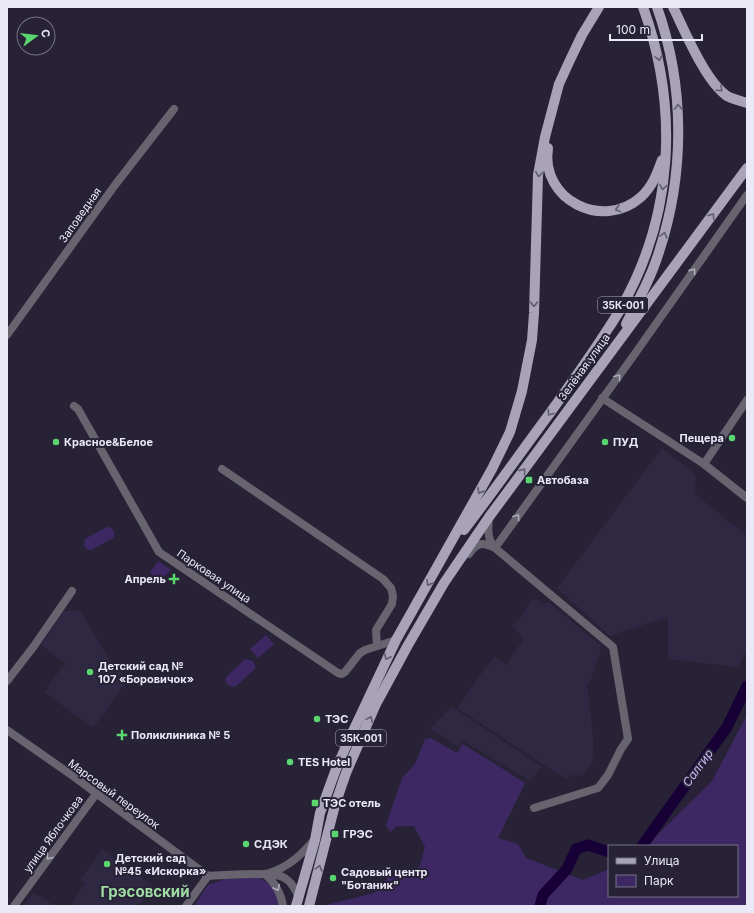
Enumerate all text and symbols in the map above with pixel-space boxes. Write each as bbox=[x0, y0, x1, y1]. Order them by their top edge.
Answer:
north arrow bbox=[16, 16, 56, 56]
scale bar bbox=[610, 16, 702, 42]
text: 100 m bbox=[616, 22, 650, 37]
text: С bbox=[38, 28, 53, 39]
one-way arrow bbox=[654, 55, 662, 61]
one-way arrow bbox=[715, 84, 723, 92]
one-way arrow bbox=[673, 104, 682, 110]
one-way arrow bbox=[535, 171, 544, 177]
one-way arrow bbox=[659, 184, 668, 190]
street label: Заповедная bbox=[56, 185, 104, 245]
one-way arrow bbox=[615, 204, 622, 213]
one-way arrow bbox=[707, 213, 714, 220]
one-way arrow bbox=[659, 232, 668, 239]
one-way arrow bbox=[688, 268, 696, 275]
road number: 35К-001 bbox=[598, 297, 648, 313]
one-way arrow bbox=[530, 301, 539, 307]
street label: Зелёная улица bbox=[555, 331, 613, 403]
one-way arrow bbox=[613, 374, 621, 381]
one-way arrow bbox=[548, 409, 555, 416]
place label: Пещера bbox=[680, 431, 724, 445]
marker: Пещера bbox=[727, 433, 737, 443]
place label: Красное&Белое bbox=[64, 435, 153, 449]
place label: ПУД bbox=[613, 435, 639, 449]
marker: Красное&Белое bbox=[51, 437, 61, 447]
marker: ПУД bbox=[600, 437, 610, 447]
one-way arrow bbox=[518, 468, 525, 475]
place label: Автобаза bbox=[537, 473, 589, 487]
marker: Автобаза bbox=[524, 475, 534, 485]
one-way arrow bbox=[477, 487, 484, 494]
one-way arrow bbox=[512, 514, 519, 521]
street label: Парковая улица bbox=[174, 546, 254, 606]
place label: Апрель bbox=[124, 572, 167, 586]
marker: Апрель bbox=[169, 574, 179, 584]
one-way arrow bbox=[426, 579, 433, 586]
one-way arrow bbox=[384, 653, 392, 660]
place label: Детский сад № 107 «Боровичок» bbox=[98, 659, 194, 686]
marker: Детский сад № 107 «Боровичок» bbox=[85, 667, 95, 677]
place label: ТЭС bbox=[325, 712, 348, 726]
marker: ТЭС bbox=[312, 714, 322, 724]
one-way arrow bbox=[365, 716, 373, 724]
place label: Поликлиника № 5 bbox=[131, 728, 230, 742]
marker: Поликлиника № 5 bbox=[116, 729, 128, 741]
road number: 35К-001 bbox=[336, 730, 386, 746]
water label: Салгир bbox=[679, 746, 716, 789]
place label: TES Hotel bbox=[298, 755, 350, 769]
street label: Марсовый переулок bbox=[65, 756, 163, 832]
marker: TES Hotel bbox=[285, 757, 295, 767]
street label: улица Яблочкова bbox=[20, 793, 86, 875]
place label: ТЭС отель bbox=[323, 796, 381, 810]
marker: ТЭС отель bbox=[310, 798, 320, 808]
place label: ГРЭС bbox=[343, 827, 373, 841]
marker: ГРЭС bbox=[330, 829, 340, 839]
place label: СДЭК bbox=[254, 837, 288, 851]
marker: СДЭК bbox=[241, 839, 251, 849]
legend bbox=[608, 845, 738, 897]
place label: Детский сад №45 «Искорка» bbox=[115, 851, 206, 878]
one-way arrow bbox=[47, 853, 54, 860]
text: Улица bbox=[644, 853, 679, 868]
marker: Детский сад №45 «Искорка» bbox=[102, 859, 112, 869]
one-way arrow bbox=[314, 865, 323, 872]
place label: Садовый центр "Ботаник" bbox=[341, 865, 428, 892]
marker: Садовый центр "Ботаник" bbox=[328, 873, 338, 883]
text: Парк bbox=[644, 873, 674, 888]
district label: Грэсовский bbox=[100, 882, 190, 901]
one-way arrow bbox=[272, 884, 280, 891]

